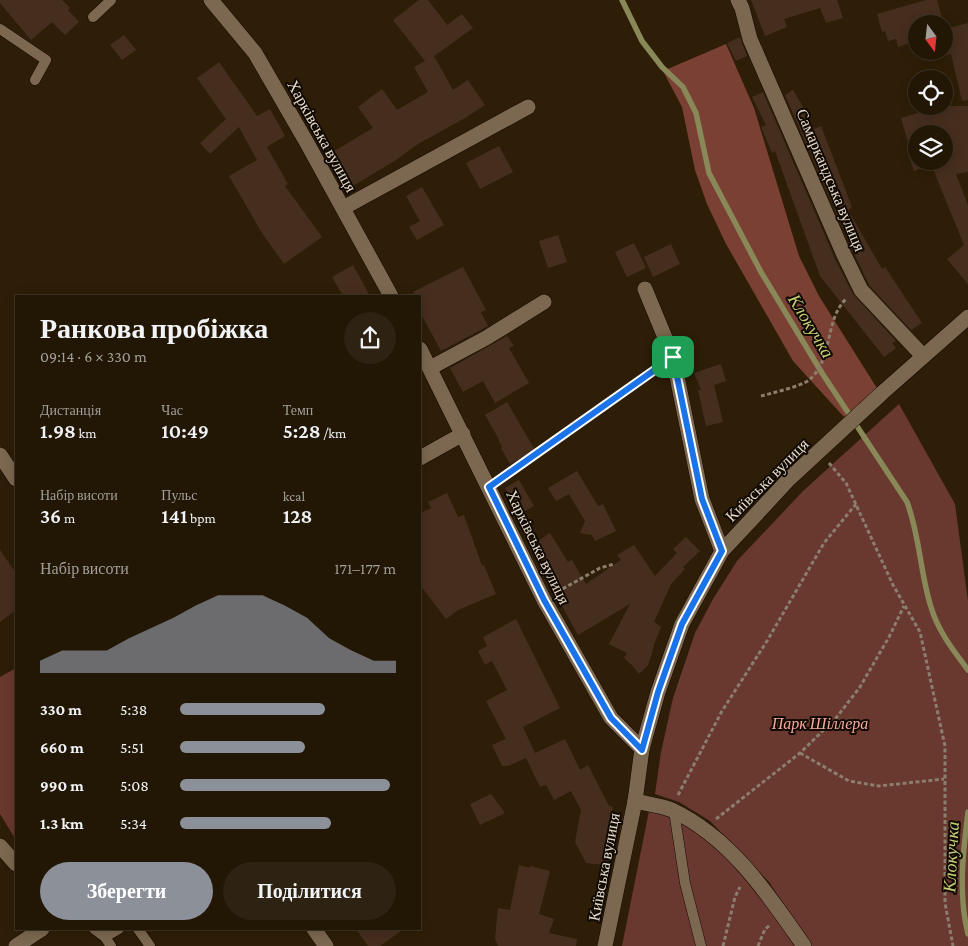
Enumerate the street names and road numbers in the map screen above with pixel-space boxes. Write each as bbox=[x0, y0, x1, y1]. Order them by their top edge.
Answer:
street label: Харківська вулиця bbox=[283, 77, 360, 196]
street label: Самаркандська вулиця bbox=[792, 106, 869, 255]
street label: Київська вулиця bbox=[722, 435, 813, 526]
street label: Харківська вулиця bbox=[502, 487, 573, 608]
street label: Київська вулиця bbox=[585, 811, 624, 923]

